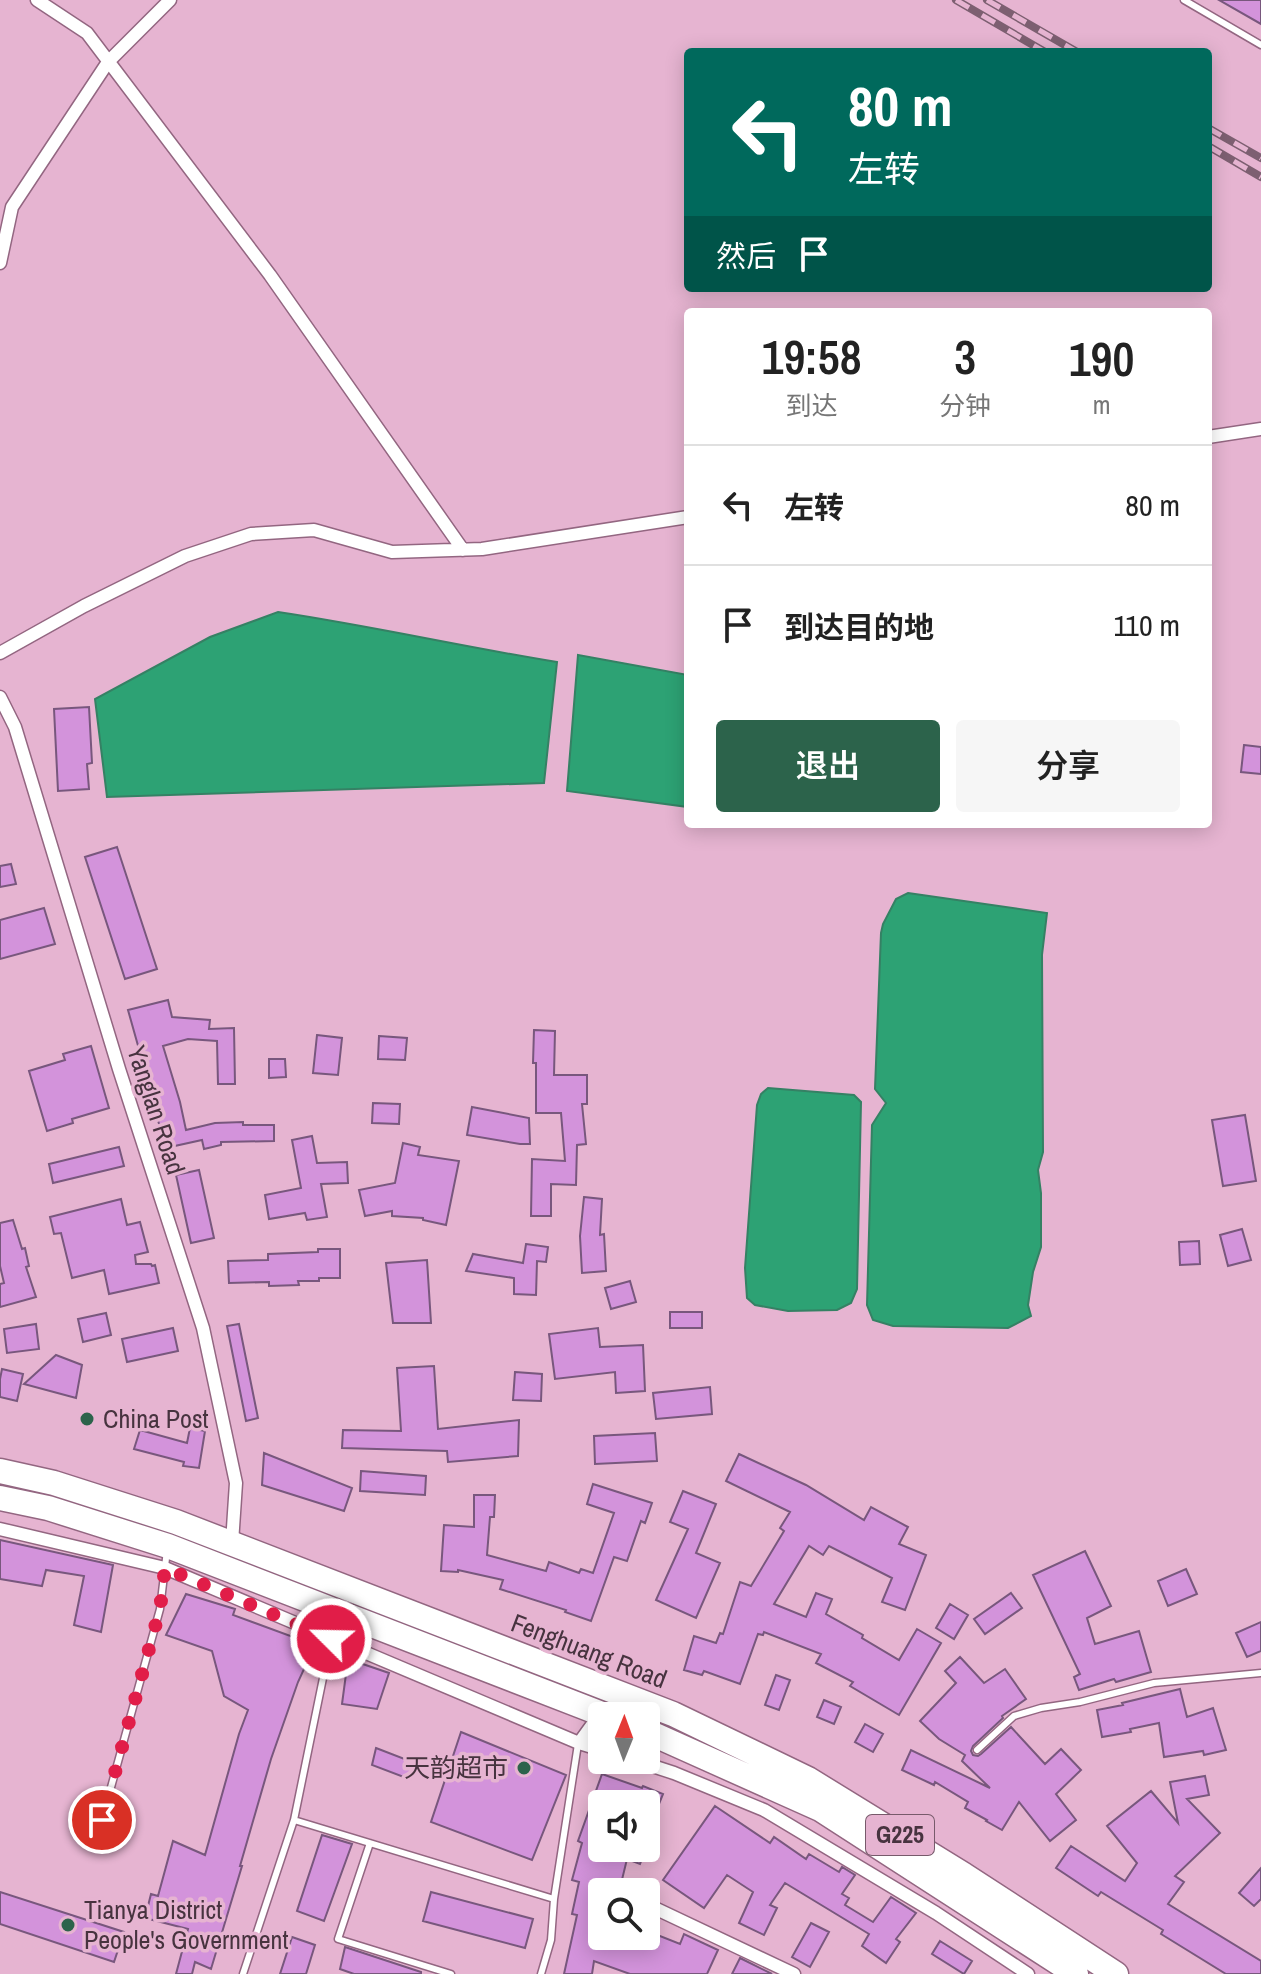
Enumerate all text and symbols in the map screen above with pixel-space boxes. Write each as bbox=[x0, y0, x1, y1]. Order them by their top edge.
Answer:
text: 80 m bbox=[848, 68, 953, 143]
icon: left bbox=[716, 80, 820, 184]
text: 左转 bbox=[848, 145, 920, 193]
icon: arrive bbox=[792, 232, 836, 276]
text: 然后 bbox=[716, 236, 776, 276]
text: 19:58 bbox=[762, 324, 862, 389]
text: 3 bbox=[954, 324, 976, 389]
text: 190 bbox=[1069, 326, 1134, 391]
text: m bbox=[1093, 387, 1110, 422]
text: 到达 bbox=[786, 388, 838, 423]
text: 分钟 bbox=[939, 388, 991, 423]
icon: left bbox=[716, 483, 760, 527]
text: 80 m bbox=[1125, 485, 1180, 525]
text: 左转 bbox=[784, 487, 844, 527]
icon: arrive bbox=[716, 603, 760, 647]
text: 110 m bbox=[1113, 605, 1180, 645]
text: 到达目的地 bbox=[784, 607, 934, 647]
button: 退出 bbox=[716, 720, 940, 812]
button: 分享 bbox=[956, 720, 1180, 812]
street label: Yanglan Road bbox=[119, 1041, 194, 1179]
place label: China Post bbox=[103, 1401, 209, 1436]
marker: China Post bbox=[78, 1410, 96, 1428]
position arrow bbox=[289, 1597, 373, 1681]
street label: Fenghuang Road bbox=[506, 1605, 672, 1696]
north arrow bbox=[588, 1702, 660, 1774]
map controls bbox=[588, 1702, 660, 1950]
place label: 天韵超市 bbox=[404, 1750, 508, 1785]
marker: 天韵超市 bbox=[515, 1759, 533, 1777]
pin bbox=[68, 1786, 136, 1854]
button: sound bbox=[588, 1790, 660, 1862]
icon: arrive bbox=[80, 1798, 124, 1842]
road number: G225 bbox=[866, 1815, 934, 1855]
button: search bbox=[588, 1878, 660, 1950]
place label: Tianya District People's Government bbox=[84, 1892, 288, 1957]
marker: Tianya District People's Government bbox=[59, 1916, 77, 1934]

